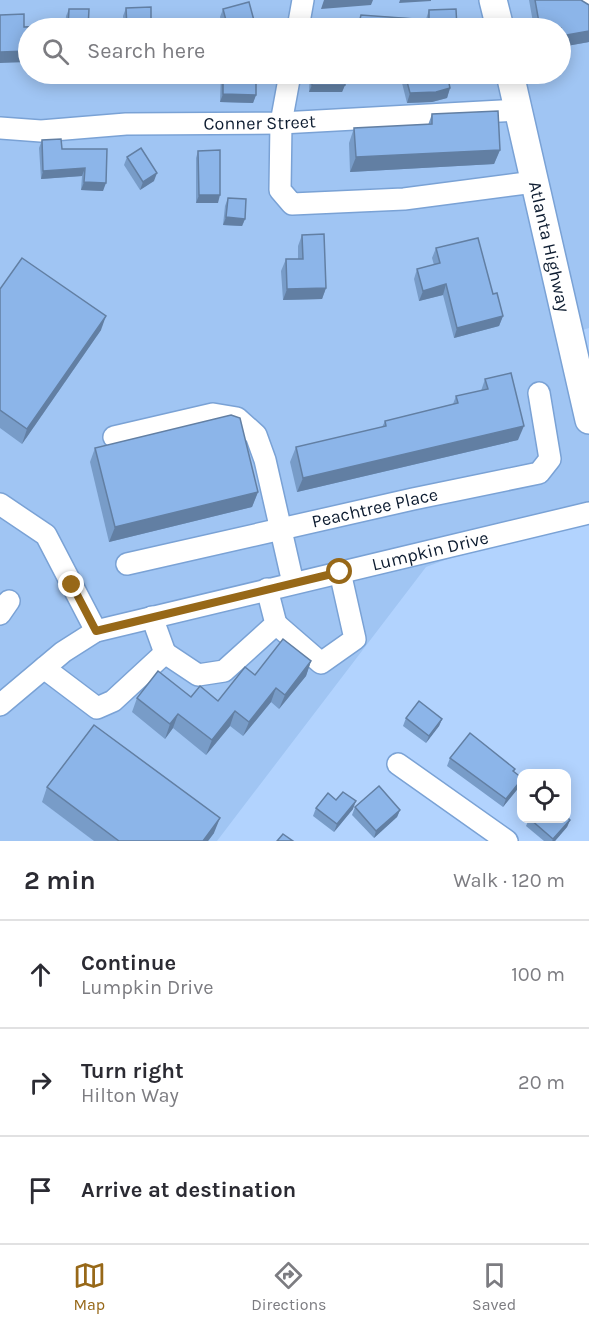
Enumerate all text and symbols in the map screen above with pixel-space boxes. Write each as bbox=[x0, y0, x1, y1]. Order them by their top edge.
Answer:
search box bbox=[18, 18, 571, 84]
icon: search bbox=[39, 35, 72, 68]
text: Search here bbox=[87, 38, 205, 64]
street label: Conner Street bbox=[203, 110, 316, 134]
street label: Atlanta Highway bbox=[524, 179, 575, 315]
street label: Peachtree Place bbox=[309, 483, 440, 533]
street label: Lumpkin Drive bbox=[369, 526, 491, 576]
route start bbox=[326, 558, 352, 584]
route end bbox=[58, 571, 84, 597]
map controls bbox=[517, 769, 571, 823]
button: locate bbox=[517, 769, 571, 823]
text: 2 min bbox=[24, 865, 96, 896]
text: Walk · 120 m bbox=[453, 869, 565, 892]
text: Continue bbox=[81, 950, 176, 976]
icon: ahead bbox=[24, 958, 57, 991]
text: 100 m bbox=[511, 963, 565, 986]
text: Lumpkin Drive bbox=[81, 976, 214, 999]
text: Turn right bbox=[81, 1058, 184, 1084]
icon: right bbox=[24, 1066, 57, 1099]
text: 20 m bbox=[518, 1071, 565, 1094]
text: Hilton Way bbox=[81, 1084, 179, 1107]
icon: arrive bbox=[24, 1174, 57, 1207]
text: Arrive at destination bbox=[81, 1177, 296, 1203]
tab: Map bbox=[73, 1259, 106, 1314]
tab: Directions bbox=[251, 1259, 326, 1314]
tab: Saved bbox=[472, 1259, 516, 1314]

